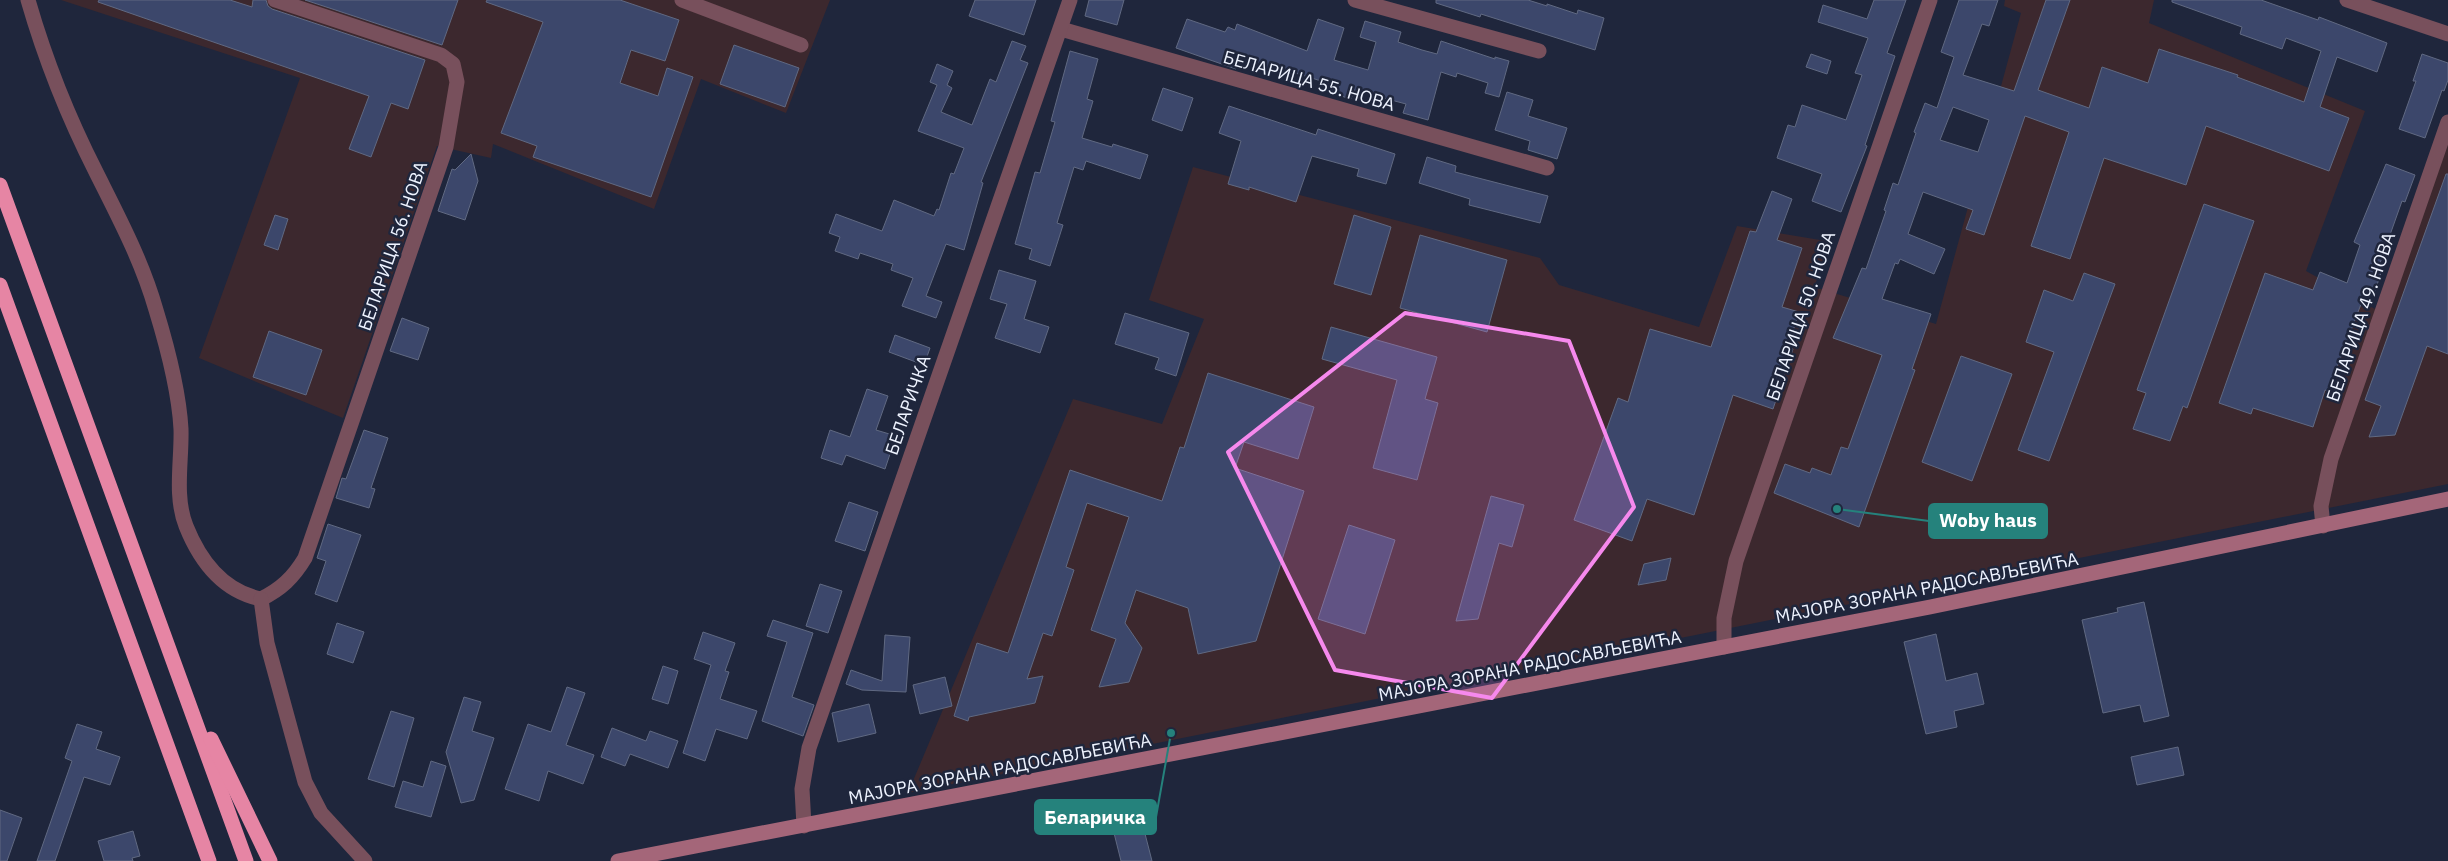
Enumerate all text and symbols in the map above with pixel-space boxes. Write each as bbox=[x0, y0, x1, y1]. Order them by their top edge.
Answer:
street label: БЕЛАРИЦА 55. НОВА bbox=[1221, 45, 1398, 116]
street label: БЕЛАРИЦА 56. НОВА bbox=[353, 158, 432, 334]
street label: БЕЛАРИЦА 50. НОВА bbox=[1761, 228, 1840, 404]
street label: БЕЛАРИЦА 49. НОВА bbox=[2321, 229, 2400, 405]
street label: БЕЛАРИЧКА bbox=[880, 351, 936, 458]
callout: Woby haus bbox=[1929, 504, 2047, 538]
text: Woby haus bbox=[1939, 508, 2037, 532]
street label: МАЈОРА ЗОРАНА РАДОСАВЉЕВИЋА bbox=[1773, 547, 2081, 628]
street label: МАЈОРА ЗОРАНА РАДОСАВЉЕВИЋА bbox=[1376, 625, 1684, 706]
street label: МАЈОРА ЗОРАНА РАДОСАВЉЕВИЋА bbox=[846, 728, 1154, 809]
callout: Беларичка bbox=[1035, 800, 1156, 834]
text: Беларичка bbox=[1044, 805, 1146, 829]

